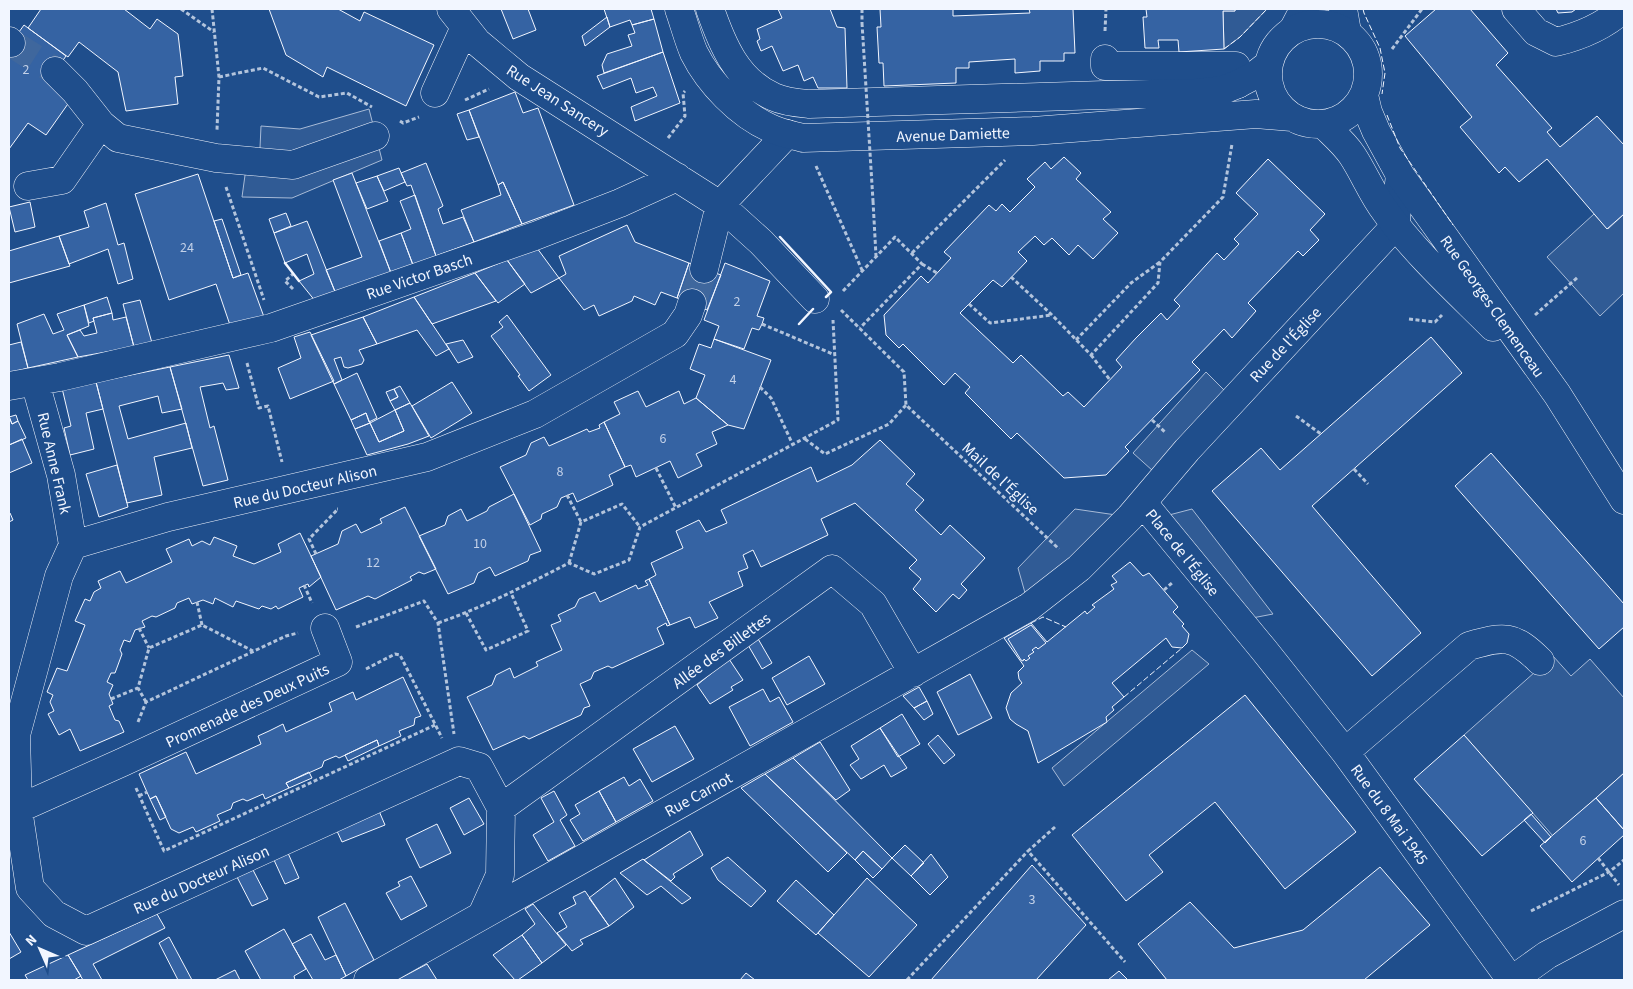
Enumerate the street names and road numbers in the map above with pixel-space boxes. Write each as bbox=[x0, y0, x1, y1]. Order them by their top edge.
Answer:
street label: Rue Jean Sancery bbox=[502, 59, 613, 142]
street label: Avenue Damiette bbox=[896, 122, 1010, 148]
street label: Rue Georges Clemenceau bbox=[1435, 231, 1550, 382]
street label: Rue Victor Basch bbox=[363, 248, 475, 305]
street label: Rue de l'Église bbox=[1245, 302, 1327, 387]
street label: Rue Anne Frank bbox=[32, 410, 76, 516]
street label: Mail de l'Église bbox=[957, 437, 1044, 520]
street label: Rue du Docteur Alison bbox=[231, 460, 379, 514]
street label: Place de l'Église bbox=[1140, 504, 1224, 601]
street label: Allée des Billettes bbox=[668, 607, 776, 694]
street label: Promenade des Deux Puits bbox=[162, 658, 333, 754]
street label: Rue du 8 Mai 1945 bbox=[1345, 760, 1433, 869]
street label: Rue Carnot bbox=[661, 767, 737, 822]
street label: Rue du Docteur Alison bbox=[130, 840, 273, 920]

